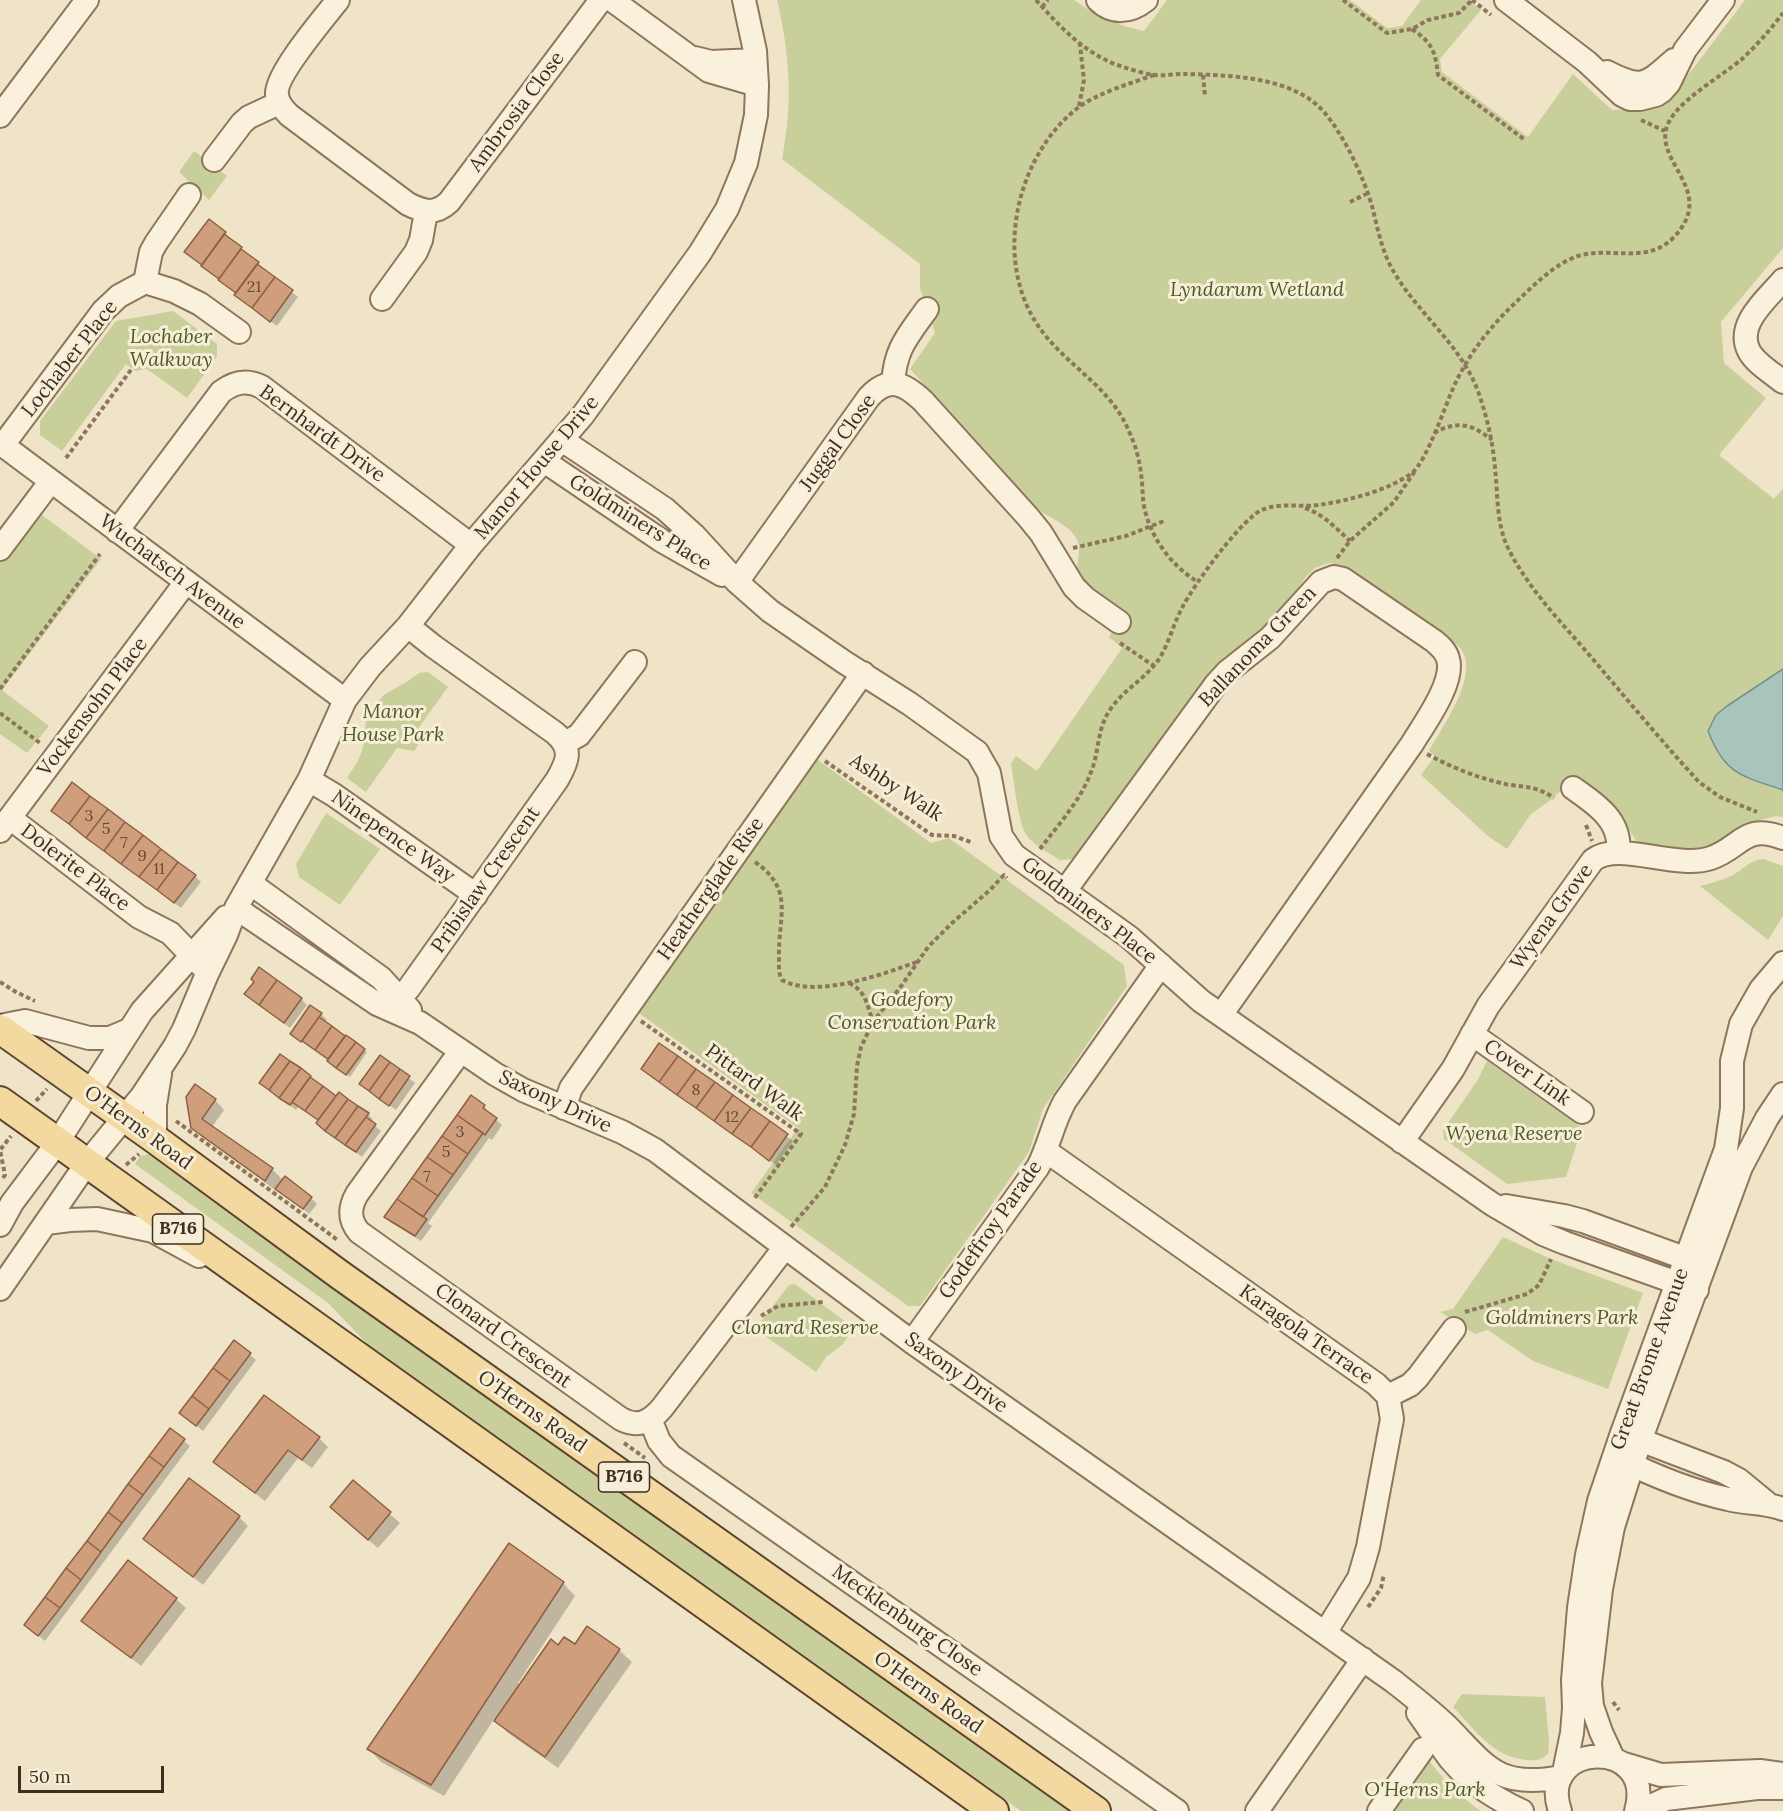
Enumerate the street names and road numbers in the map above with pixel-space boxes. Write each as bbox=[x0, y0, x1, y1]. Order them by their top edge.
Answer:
street label: Ambrosia Close bbox=[464, 47, 570, 177]
street label: Lochaber Place bbox=[17, 296, 123, 422]
street label: Bernhardt Drive bbox=[254, 380, 390, 488]
street label: Juggal Close bbox=[795, 390, 881, 496]
street label: Manor House Drive bbox=[470, 391, 604, 545]
street label: Goldminers Place bbox=[564, 470, 716, 576]
street label: Wuchatsch Avenue bbox=[94, 509, 250, 635]
street label: Ballanoma Green bbox=[1194, 582, 1322, 712]
street label: Vockensohn Place bbox=[33, 633, 153, 781]
street label: Ashby Walk bbox=[845, 749, 947, 827]
street label: Ninepence Way bbox=[327, 786, 459, 888]
street label: Pribislaw Crescent bbox=[426, 802, 546, 958]
street label: Heatherglade Rise bbox=[653, 813, 769, 965]
street label: Dolerite Place bbox=[16, 819, 134, 917]
street label: Goldminers Place bbox=[1017, 852, 1161, 970]
street label: Wyena Grove bbox=[1506, 860, 1598, 974]
street label: Cover Link bbox=[1479, 1034, 1575, 1112]
street label: Pittard Walk bbox=[700, 1039, 808, 1127]
street label: Saxony Drive bbox=[495, 1065, 615, 1139]
street label: O'Herns Road bbox=[79, 1081, 197, 1175]
street label: Godeffroy Parade bbox=[934, 1156, 1048, 1304]
road number: B716 bbox=[152, 1214, 204, 1244]
street label: Great Brome Avenue bbox=[1606, 1265, 1694, 1453]
street label: Clonard Crescent bbox=[430, 1278, 576, 1394]
street label: Karagola Terrace bbox=[1234, 1280, 1378, 1390]
street label: Saxony Drive bbox=[900, 1328, 1012, 1418]
street label: O'Herns Road bbox=[473, 1366, 591, 1458]
road number: B716 bbox=[598, 1462, 650, 1492]
street label: Mecklenburg Close bbox=[827, 1560, 987, 1682]
street label: O'Herns Road bbox=[869, 1647, 987, 1739]

